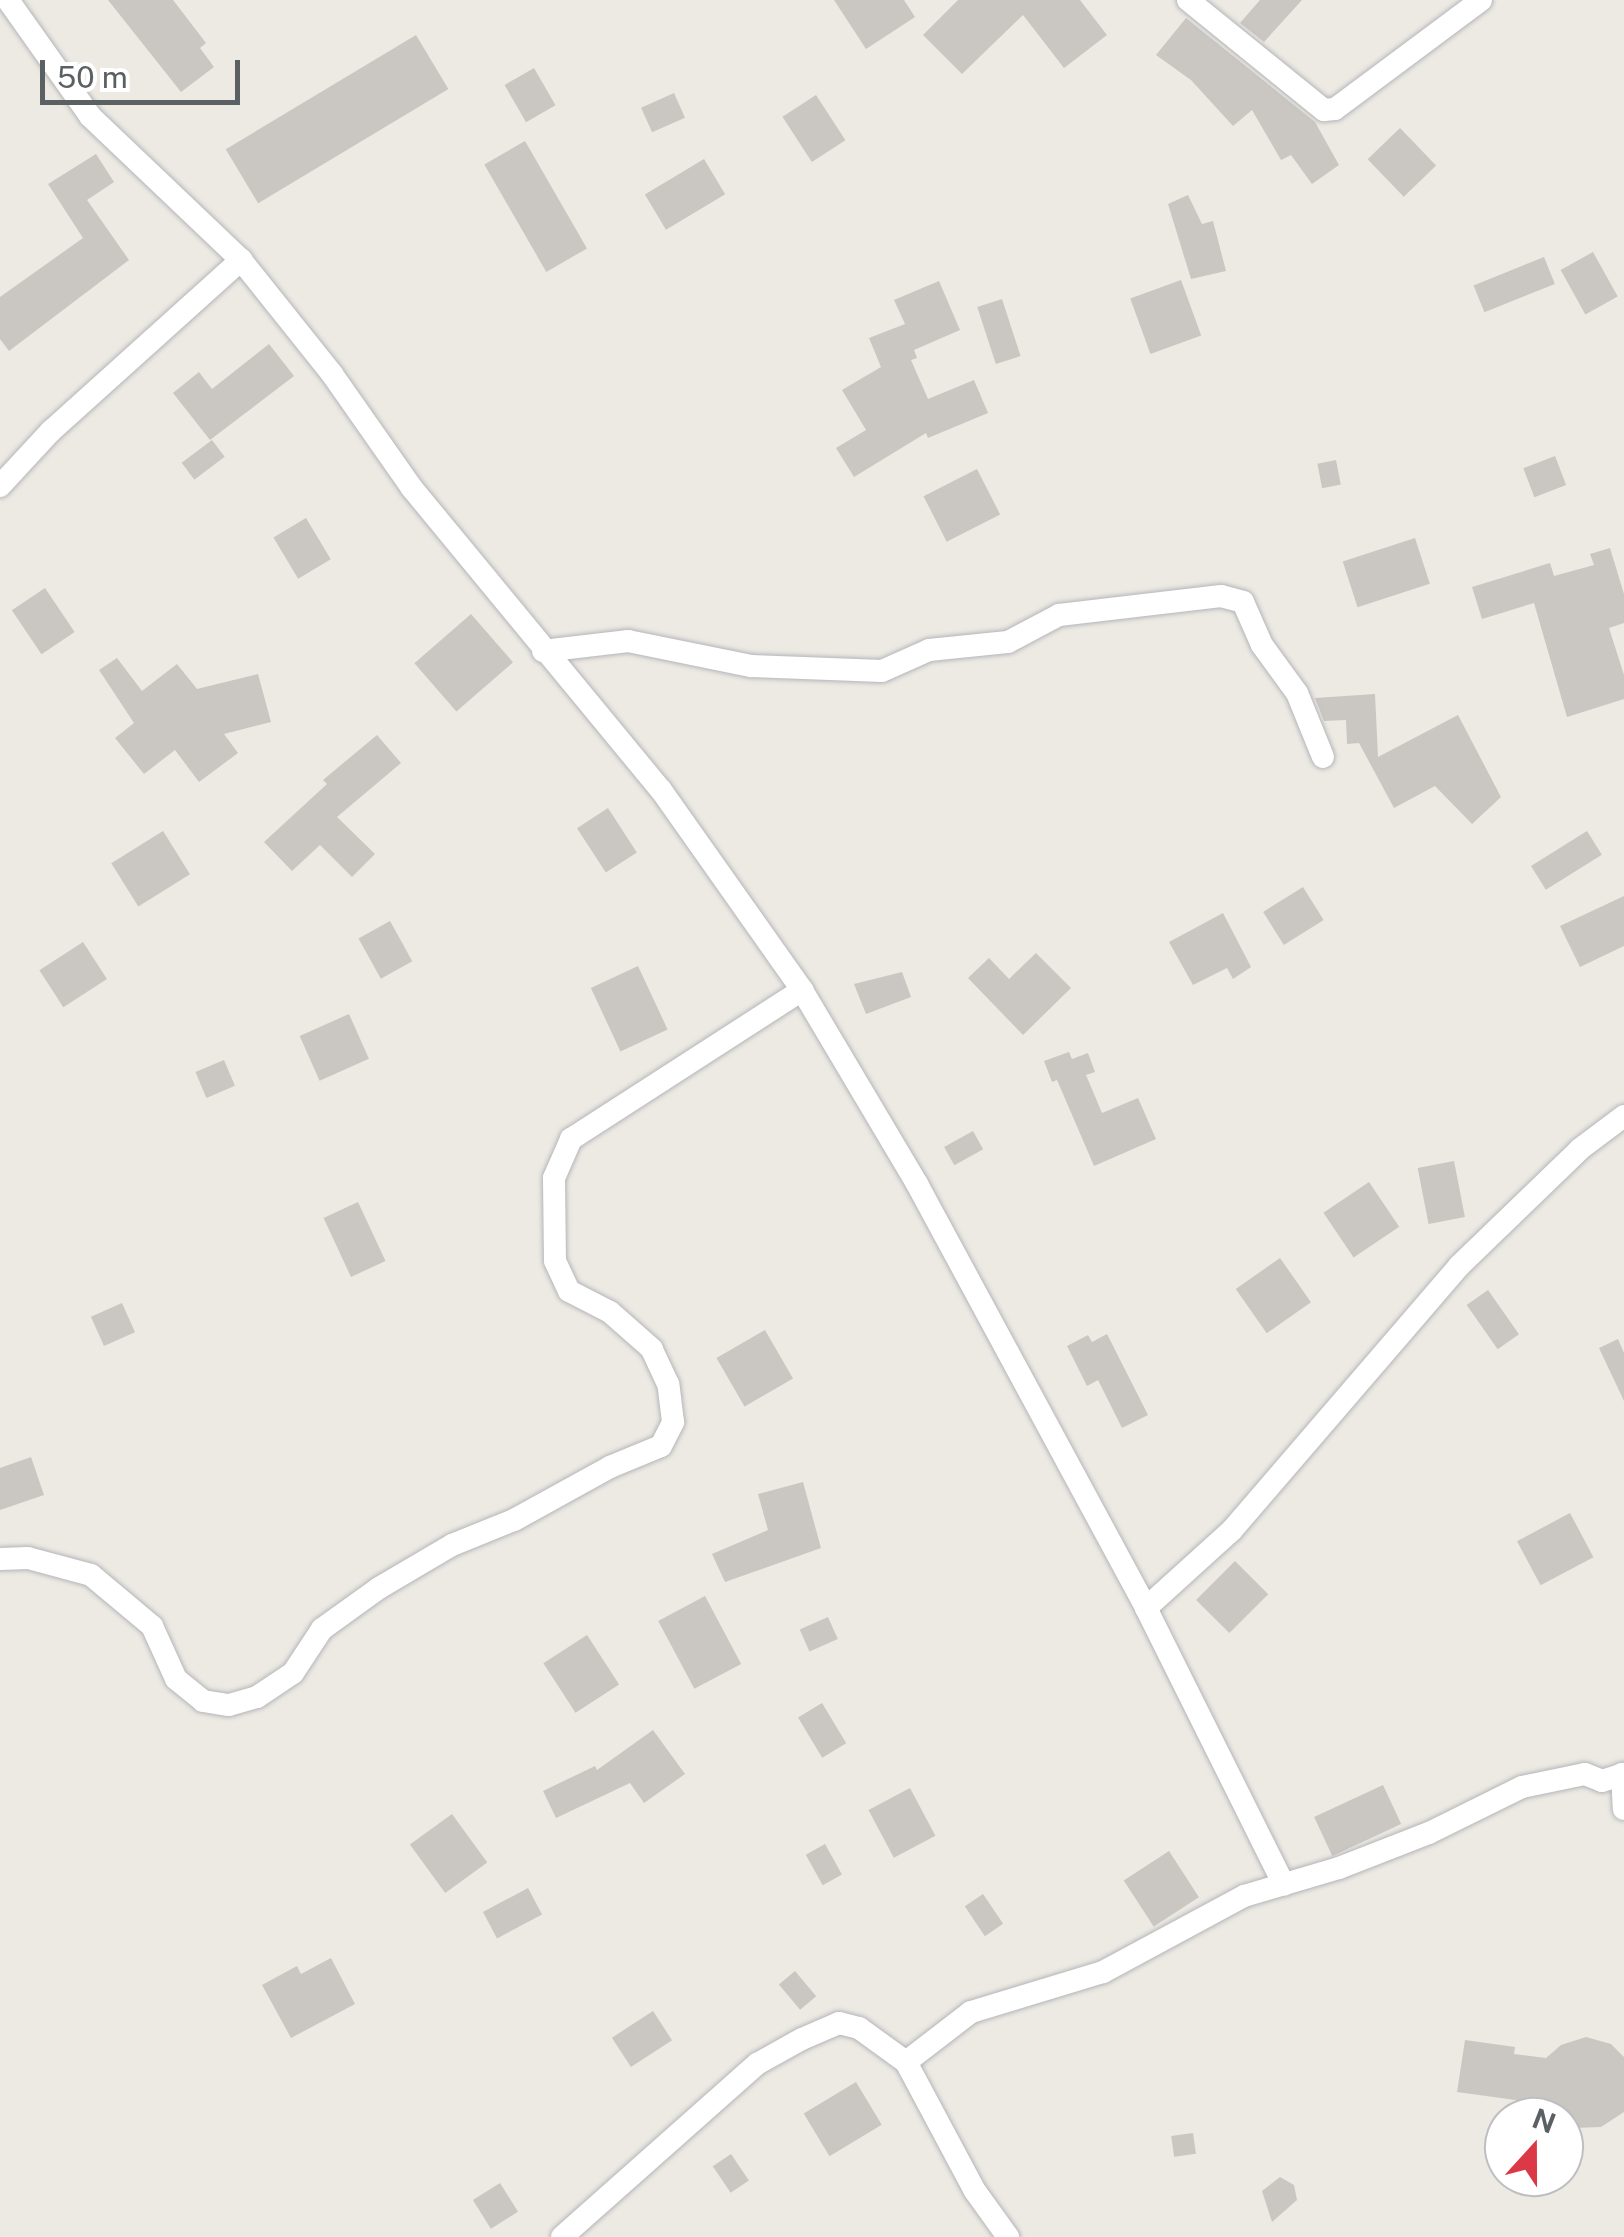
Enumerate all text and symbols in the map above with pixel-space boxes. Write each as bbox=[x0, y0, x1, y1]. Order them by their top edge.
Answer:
scale bar bbox=[45, 40, 245, 102]
text: 50 m bbox=[57, 59, 128, 95]
north arrow bbox=[1484, 2097, 1584, 2197]
text: N bbox=[1528, 2101, 1560, 2140]

